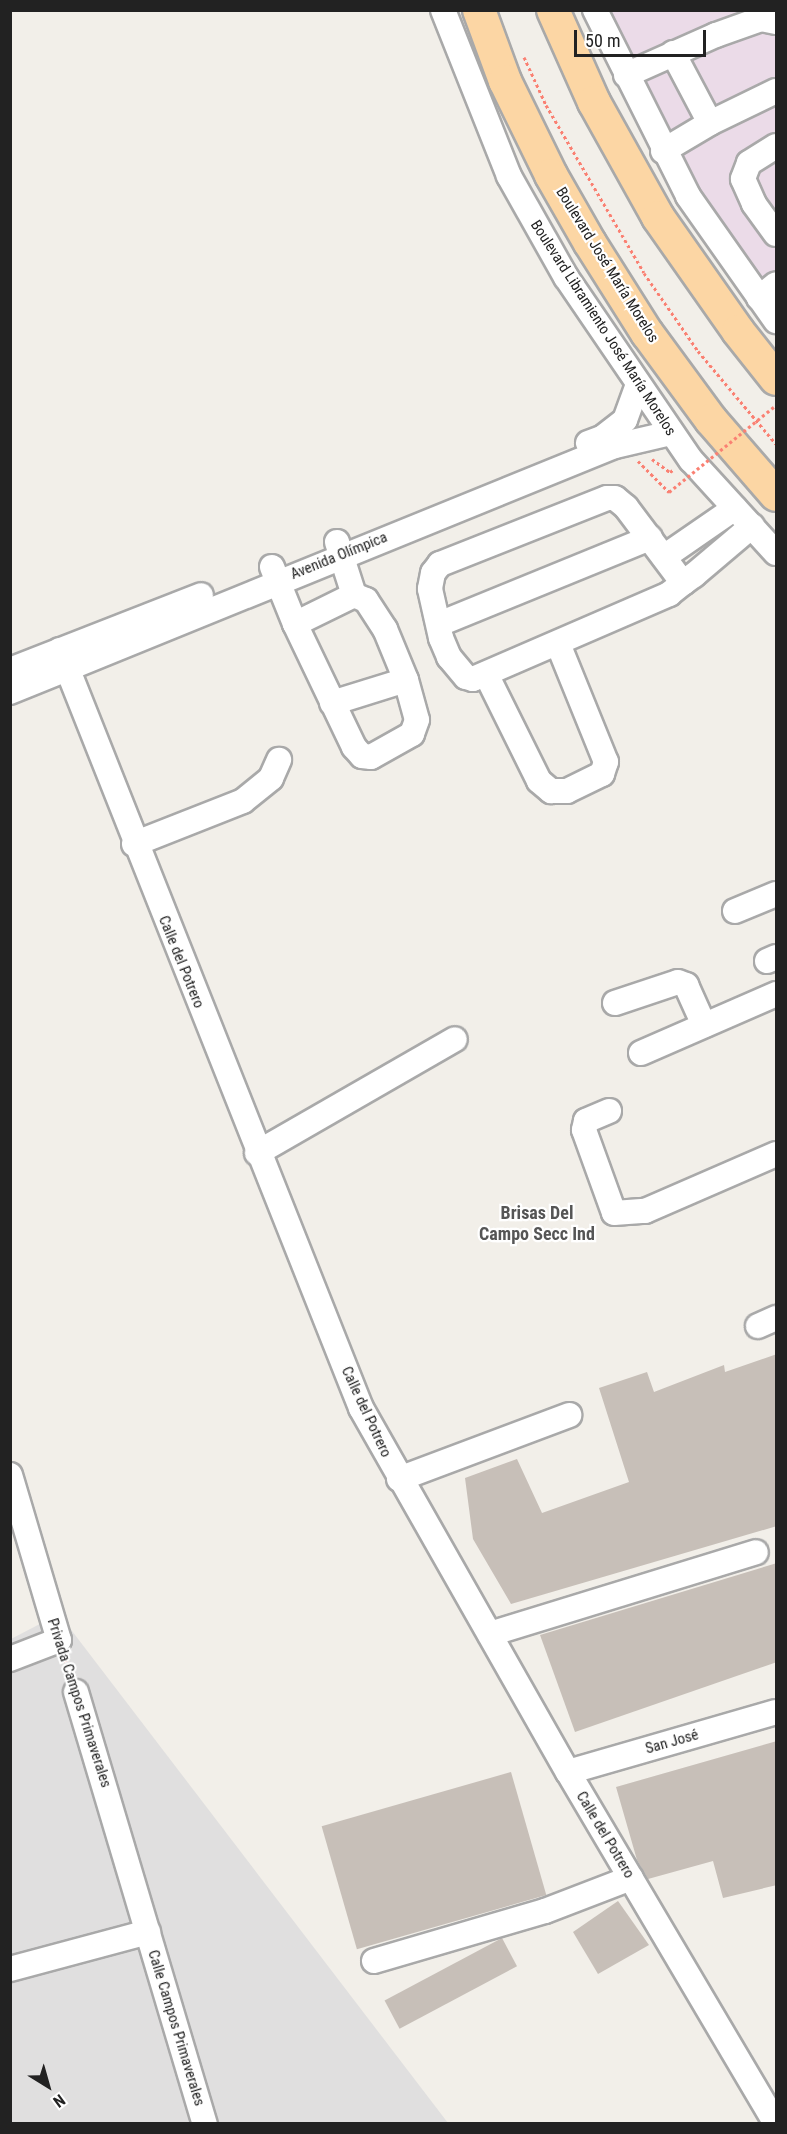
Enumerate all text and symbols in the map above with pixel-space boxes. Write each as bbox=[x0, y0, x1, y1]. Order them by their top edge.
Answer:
scale bar bbox=[577, 18, 709, 56]
text: 50 m bbox=[585, 30, 620, 51]
street label: Boulevard José María Morelos bbox=[552, 184, 662, 346]
street label: Boulevard Libramiento José María Morelos bbox=[526, 217, 680, 439]
street label: Avenida Olímpica bbox=[288, 528, 390, 584]
street label: Calle del Potrero bbox=[154, 913, 208, 1011]
district label: Brisas Del Campo Secc Ind bbox=[479, 1203, 595, 1246]
street label: Calle del Potrero bbox=[337, 1364, 395, 1460]
street label: Privada Campos Primaverales bbox=[43, 1616, 115, 1790]
street label: San José bbox=[643, 1726, 701, 1758]
street label: Calle del Potrero bbox=[572, 1788, 638, 1882]
street label: Calle Campos Primaverales bbox=[144, 1948, 208, 2108]
north arrow bbox=[18, 2056, 78, 2116]
text: N bbox=[50, 2090, 69, 2111]

